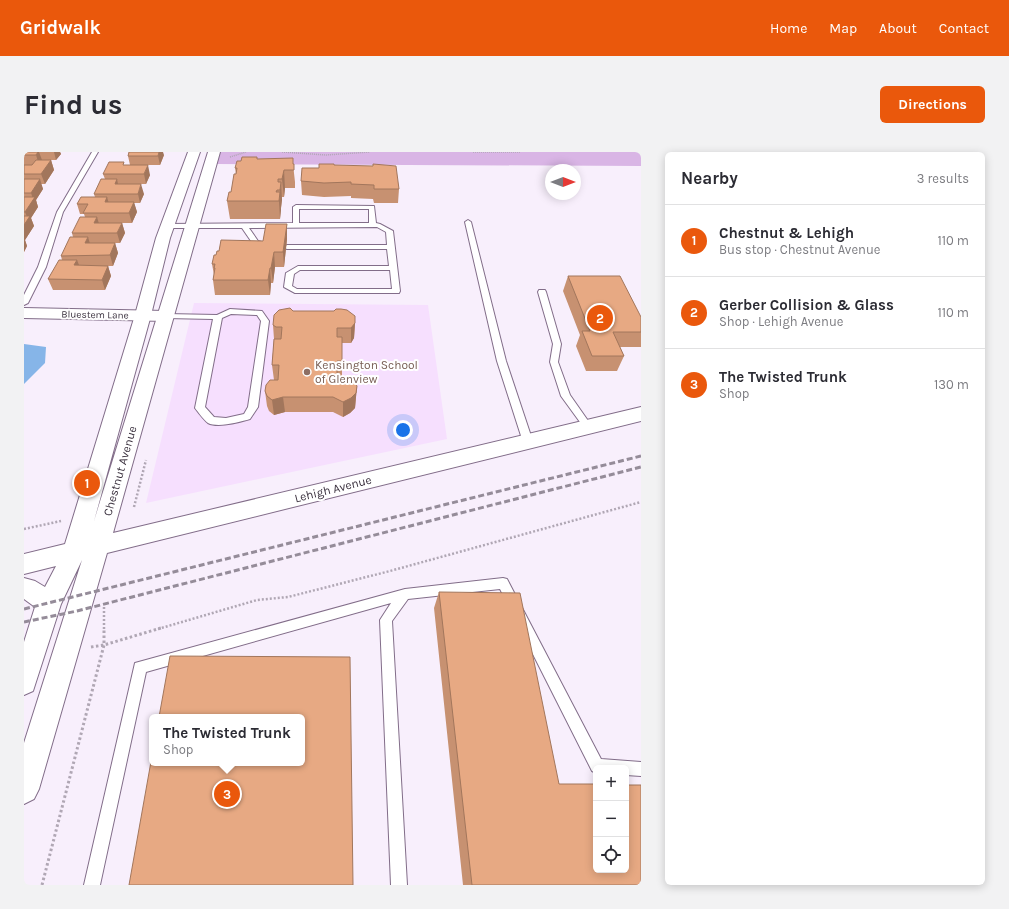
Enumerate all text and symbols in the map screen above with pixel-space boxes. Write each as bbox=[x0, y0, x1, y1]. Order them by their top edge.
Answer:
text: Gridwalk bbox=[20, 17, 101, 39]
text: Home bbox=[770, 20, 807, 37]
text: Map bbox=[829, 20, 857, 37]
text: About bbox=[879, 20, 917, 37]
text: Contact bbox=[939, 20, 989, 37]
button: Directions bbox=[880, 86, 985, 123]
text: Find us bbox=[24, 88, 123, 121]
north arrow bbox=[545, 164, 581, 200]
text: Nearby bbox=[681, 168, 738, 188]
text: 3 results bbox=[917, 171, 969, 186]
text: Chestnut & Lehigh bbox=[719, 224, 854, 242]
text: 1 bbox=[692, 233, 696, 248]
text: 110 m bbox=[937, 233, 969, 248]
text: Bus stop · Chestnut Avenue bbox=[719, 242, 880, 257]
text: Gerber Collision & Glass bbox=[719, 296, 894, 314]
pin: 2 bbox=[587, 303, 613, 333]
text: 2 bbox=[690, 305, 698, 320]
text: 110 m bbox=[937, 305, 969, 320]
street label: Bluestem Lane bbox=[61, 308, 129, 322]
text: Shop · Lehigh Avenue bbox=[719, 314, 843, 329]
place label: Kensington School of Glenview bbox=[315, 358, 418, 386]
marker: Kensington School of Glenview bbox=[302, 367, 312, 377]
text: The Twisted Trunk bbox=[719, 368, 847, 386]
text: 3 bbox=[690, 377, 698, 392]
text: 130 m bbox=[934, 377, 969, 392]
text: Shop bbox=[719, 386, 749, 401]
your location bbox=[393, 420, 413, 440]
street label: Chestnut Avenue bbox=[100, 424, 140, 518]
pin: 1 bbox=[74, 468, 100, 498]
street label: Lehigh Avenue bbox=[293, 473, 373, 505]
popup bbox=[149, 714, 305, 766]
text: The Twisted Trunk bbox=[163, 724, 291, 742]
text: Shop bbox=[163, 742, 193, 757]
map controls bbox=[593, 765, 629, 873]
button: + bbox=[593, 765, 629, 801]
pin: 3 bbox=[214, 779, 240, 809]
button: − bbox=[593, 801, 629, 837]
button: locate bbox=[593, 837, 629, 873]

